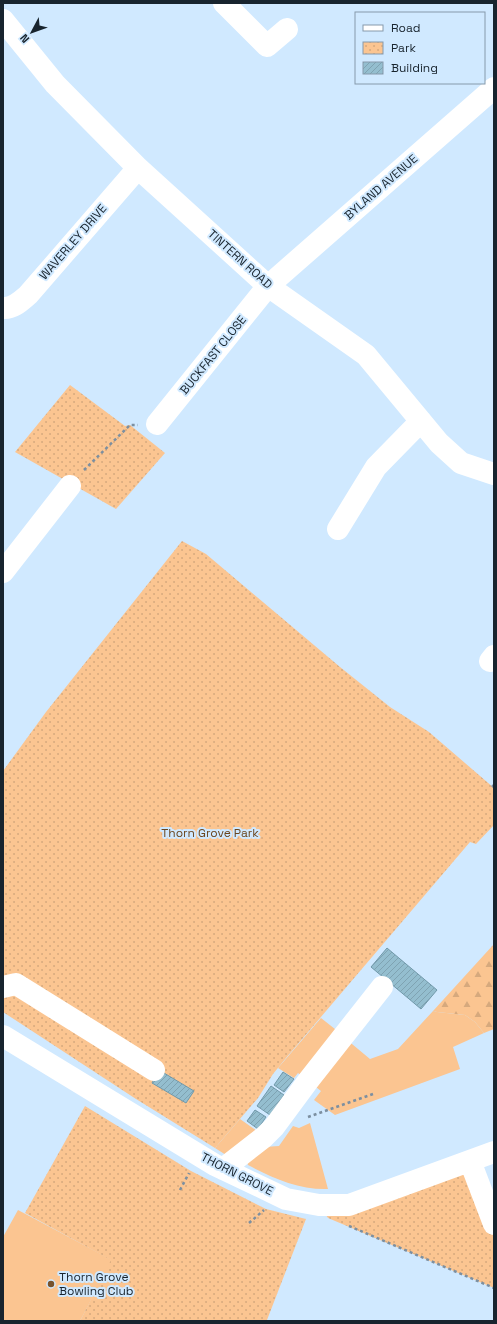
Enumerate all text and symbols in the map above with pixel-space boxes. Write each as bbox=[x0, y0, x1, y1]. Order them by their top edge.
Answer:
north arrow bbox=[12, 12, 52, 52]
legend bbox=[355, 12, 485, 84]
text: Road bbox=[391, 20, 420, 36]
text: N bbox=[17, 31, 32, 46]
text: Park bbox=[391, 40, 416, 56]
text: Building bbox=[391, 60, 438, 76]
street label: BYLAND AVENUE bbox=[341, 151, 421, 223]
street label: WAVERLEY DRIVE bbox=[36, 201, 110, 283]
street label: TINTERN ROAD bbox=[204, 226, 276, 292]
street label: BUCKFAST CLOSE bbox=[176, 312, 250, 398]
park label: Thorn Grove Park bbox=[161, 825, 259, 841]
street label: THORN GROVE bbox=[198, 1149, 276, 1199]
place label: Thorn Grove Bowling Club bbox=[59, 1269, 134, 1299]
marker: Thorn Grove Bowling Club bbox=[46, 1279, 56, 1289]

